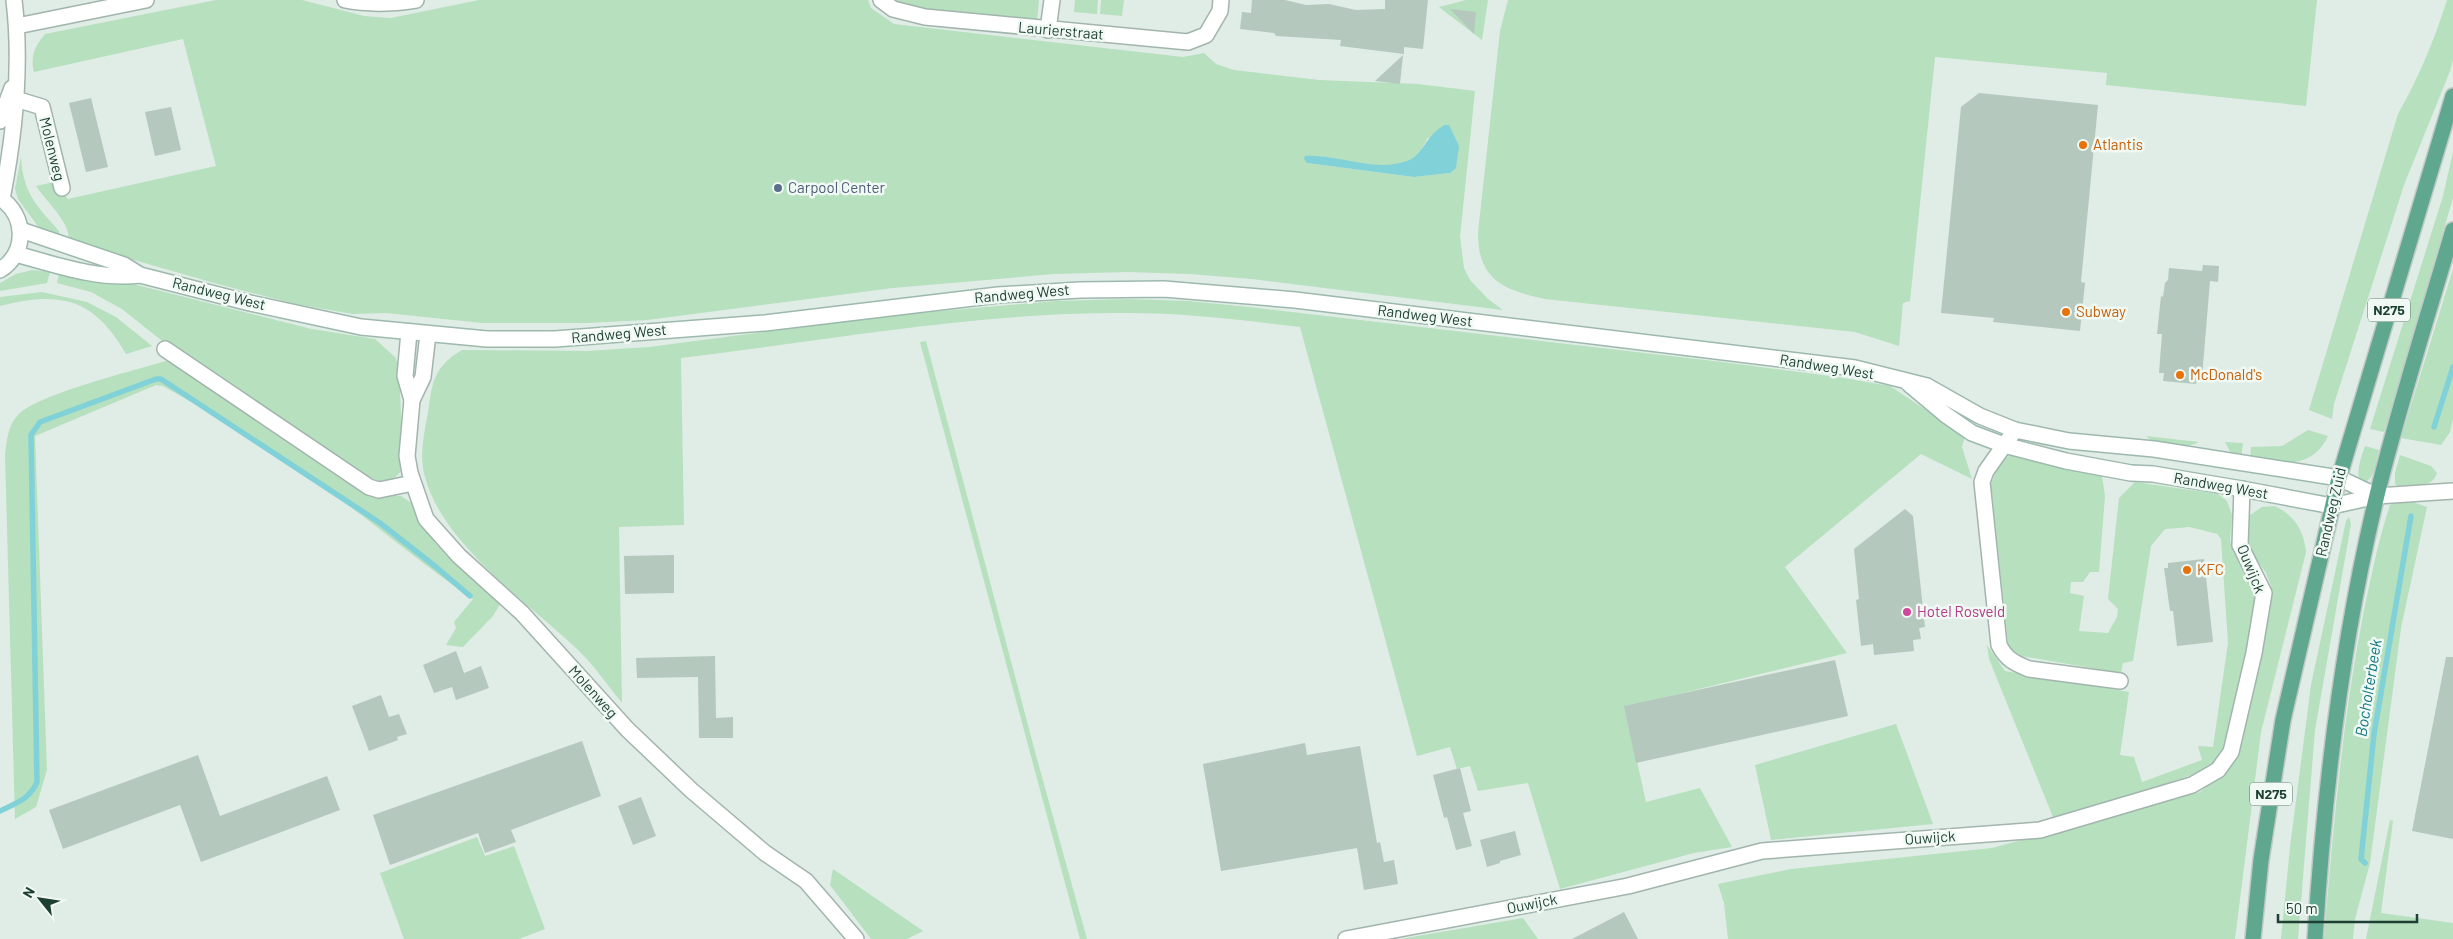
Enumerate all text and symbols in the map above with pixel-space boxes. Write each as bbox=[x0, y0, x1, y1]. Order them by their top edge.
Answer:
street label: Laurierstraat bbox=[1018, 17, 1105, 43]
street label: Molenweg bbox=[36, 115, 70, 182]
place label: Atlantis bbox=[2093, 135, 2143, 153]
marker: Atlantis bbox=[2077, 139, 2089, 151]
place label: Carpool Center bbox=[788, 178, 886, 196]
marker: Carpool Center bbox=[772, 182, 784, 194]
street label: Randweg West bbox=[171, 273, 268, 313]
street label: Randweg West bbox=[974, 280, 1070, 306]
road number: N275 bbox=[2368, 298, 2410, 322]
street label: Randweg West bbox=[1377, 300, 1474, 330]
place label: Subway bbox=[2076, 302, 2126, 320]
marker: Subway bbox=[2060, 306, 2072, 318]
street label: Randweg West bbox=[571, 320, 667, 346]
street label: Randweg West bbox=[1779, 350, 1876, 382]
place label: McDonald's bbox=[2190, 365, 2262, 383]
marker: McDonald's bbox=[2174, 369, 2186, 381]
street label: Randweg Zuid bbox=[2311, 465, 2349, 558]
street label: Randweg West bbox=[2173, 468, 2270, 502]
street label: Ouwijck bbox=[2234, 542, 2270, 596]
place label: KFC bbox=[2197, 560, 2224, 578]
marker: KFC bbox=[2181, 564, 2193, 576]
place label: Hotel Rosveld bbox=[1917, 602, 2005, 620]
marker: Hotel Rosveld bbox=[1901, 606, 1913, 618]
water label: Bocholterbeek bbox=[2350, 638, 2385, 738]
street label: Molenweg bbox=[565, 661, 622, 721]
road number: N275 bbox=[2250, 782, 2292, 806]
street label: Ouwijck bbox=[1904, 826, 1956, 848]
north arrow bbox=[15, 874, 65, 924]
text: N bbox=[19, 884, 38, 901]
street label: Ouwijck bbox=[1505, 889, 1559, 917]
scale bar bbox=[2278, 892, 2417, 924]
text: 50 m bbox=[2286, 899, 2318, 917]

